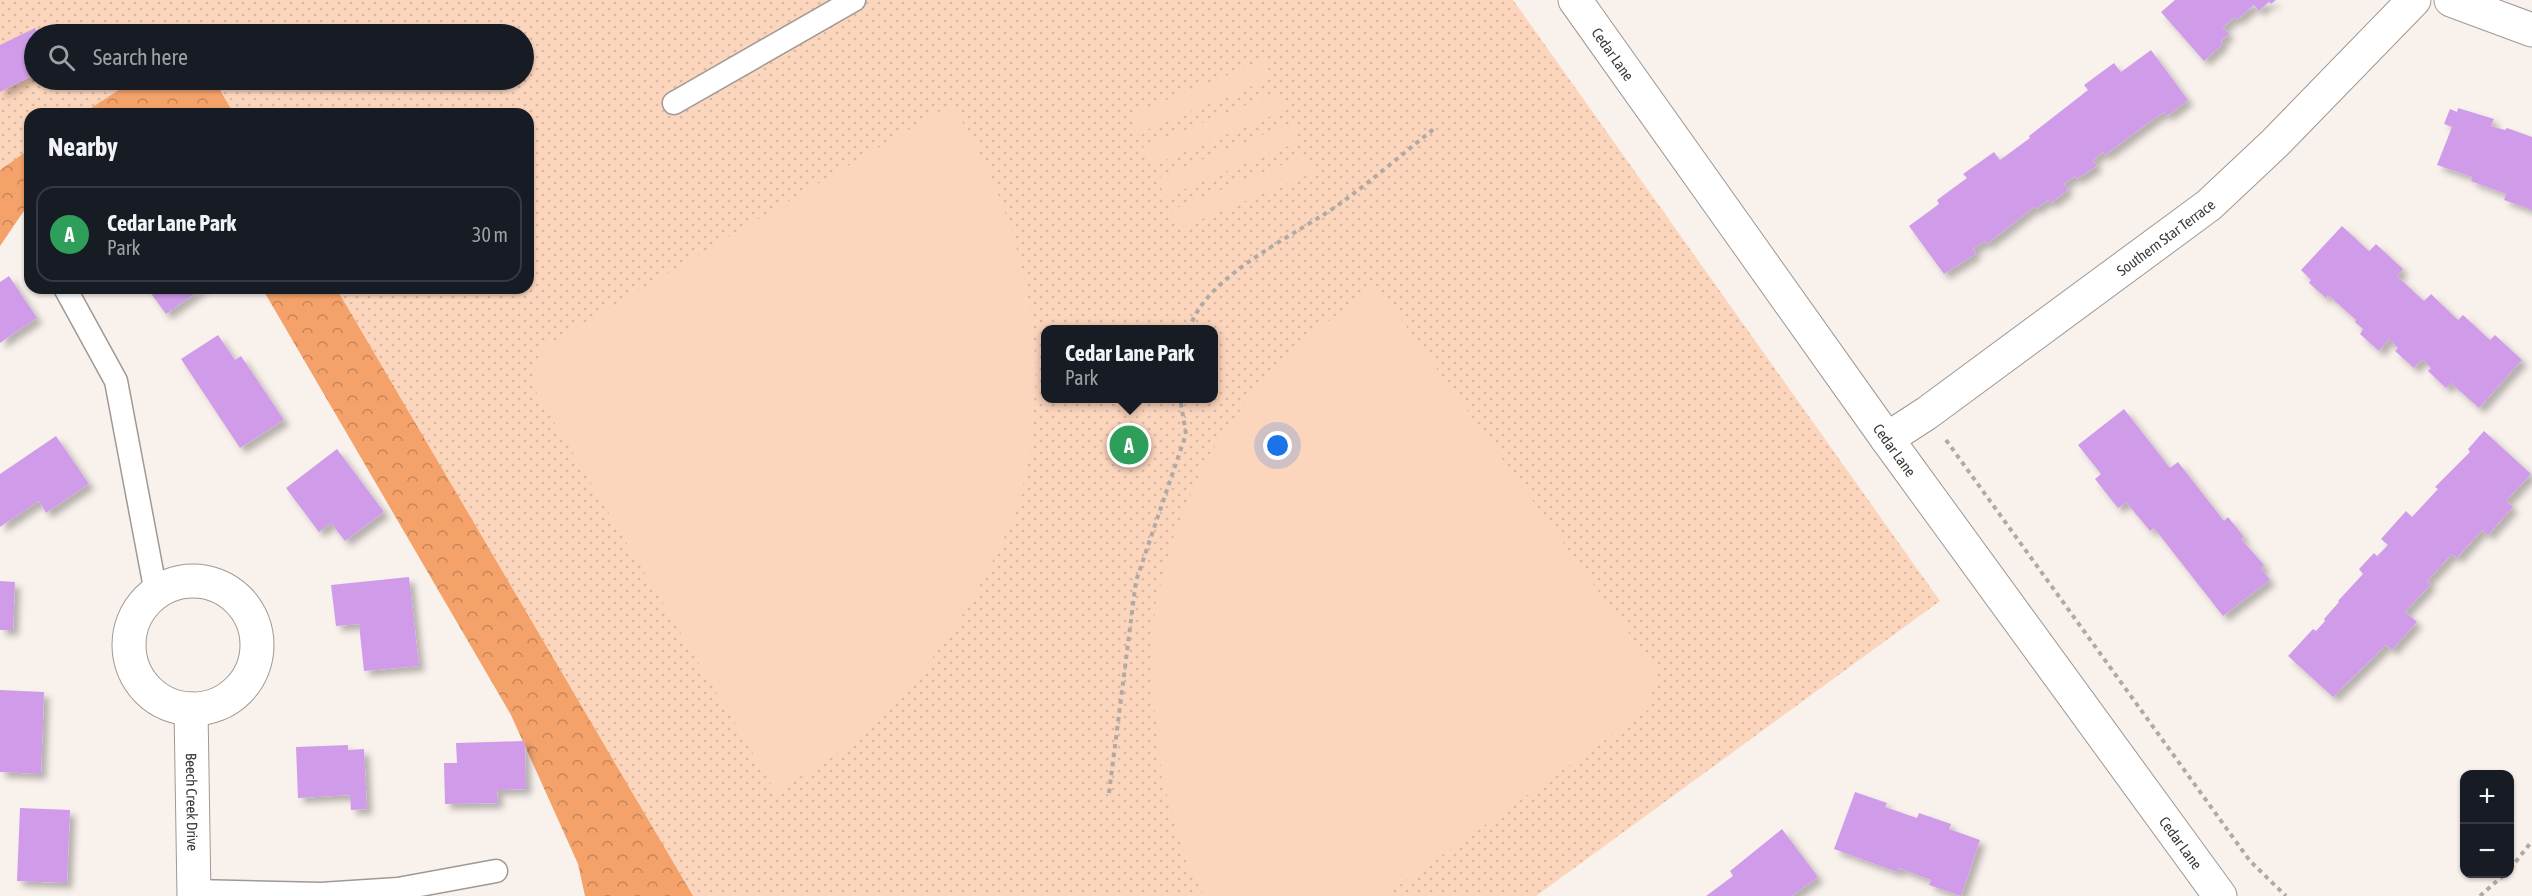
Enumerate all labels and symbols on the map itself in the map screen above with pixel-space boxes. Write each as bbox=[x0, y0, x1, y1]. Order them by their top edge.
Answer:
street label: Cedar Lane bbox=[1589, 24, 1638, 84]
street label: Southern Star Terrace bbox=[2113, 196, 2218, 279]
street label: Cedar Lane bbox=[1870, 420, 1920, 480]
pin: A bbox=[1110, 422, 1148, 468]
your location bbox=[1263, 431, 1292, 460]
street label: Beech Creek Drive bbox=[183, 753, 202, 851]
street label: Cedar Lane bbox=[2156, 813, 2206, 872]

